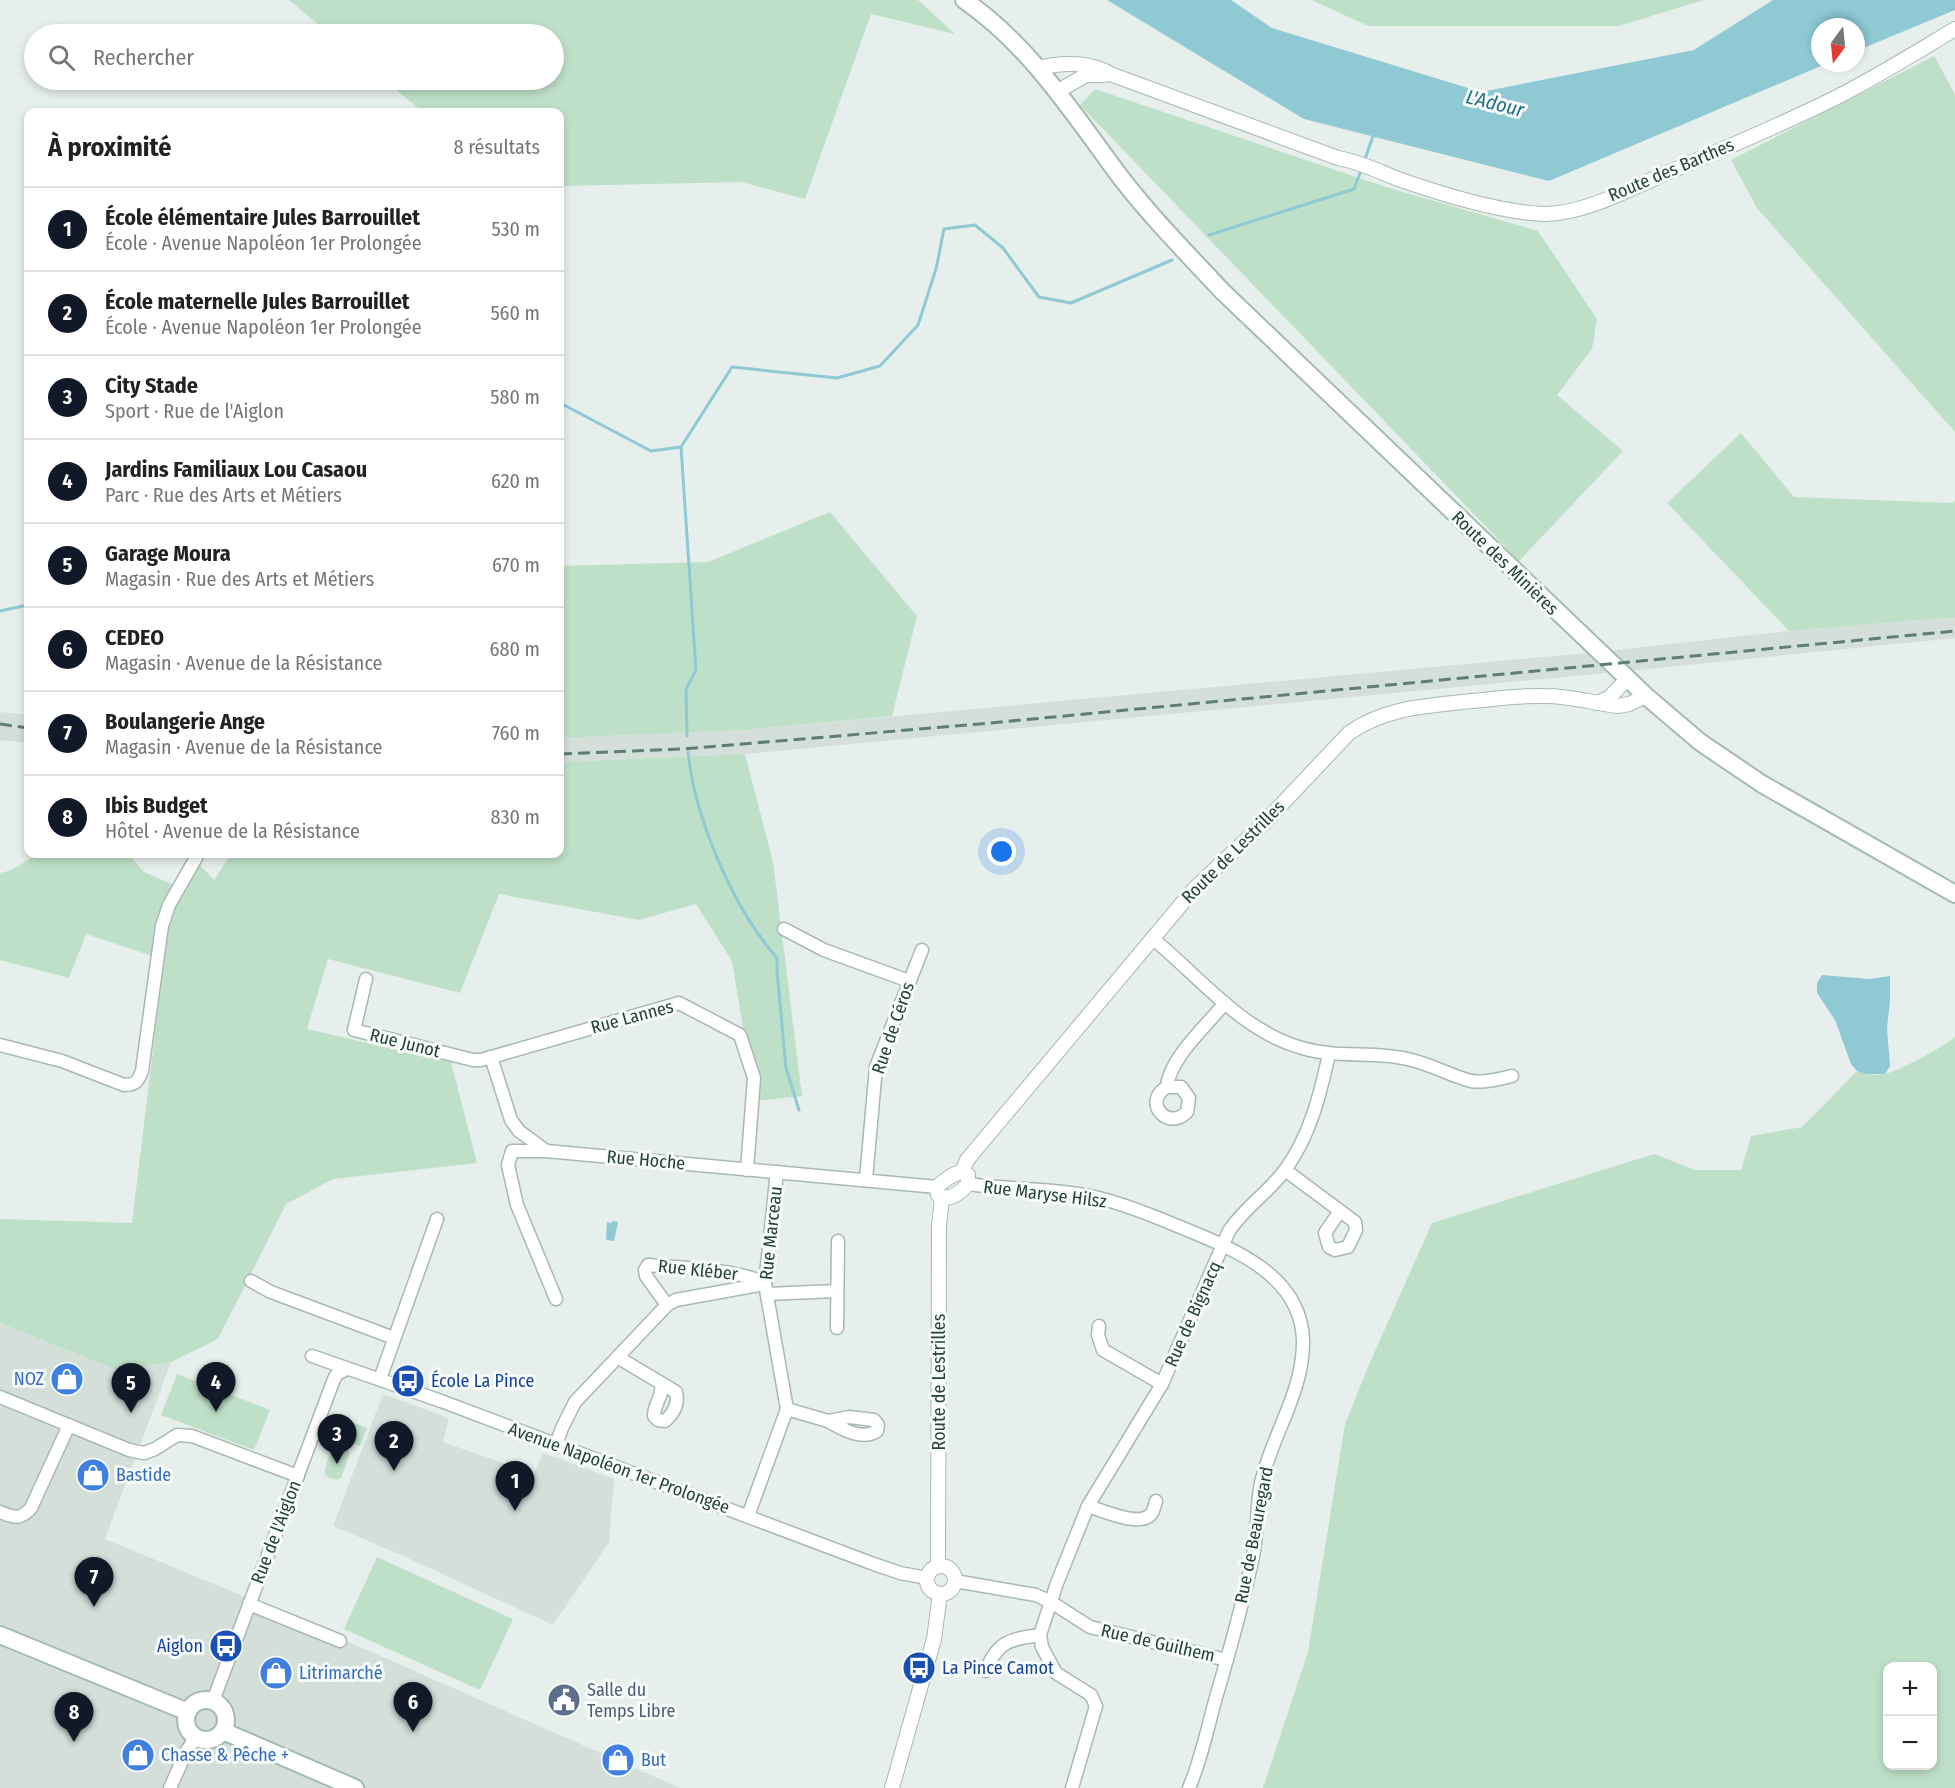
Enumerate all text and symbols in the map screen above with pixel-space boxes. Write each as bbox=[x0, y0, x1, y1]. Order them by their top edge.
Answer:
north arrow bbox=[1811, 18, 1865, 72]
search box bbox=[24, 24, 564, 90]
icon: search bbox=[45, 41, 78, 74]
text: Rechercher bbox=[93, 44, 194, 71]
water label: L'Adour bbox=[1463, 84, 1528, 122]
text: À proximité bbox=[48, 132, 171, 163]
street label: Route des Barthes bbox=[1605, 133, 1737, 206]
text: 8 résultats bbox=[453, 135, 540, 159]
text: École élémentaire Jules Barrouillet bbox=[105, 204, 420, 231]
text: 1 bbox=[63, 217, 72, 241]
text: 530 m bbox=[491, 217, 540, 241]
text: École · Avenue Napoléon 1er Prolongée bbox=[105, 231, 422, 255]
text: École maternelle Jules Barrouillet bbox=[105, 288, 410, 315]
text: 2 bbox=[63, 301, 72, 325]
text: 560 m bbox=[490, 301, 540, 325]
text: École · Avenue Napoléon 1er Prolongée bbox=[105, 315, 422, 339]
text: City Stade bbox=[105, 372, 198, 399]
text: 3 bbox=[63, 385, 72, 409]
text: 580 m bbox=[490, 385, 540, 409]
text: Sport · Rue de l'Aiglon bbox=[105, 399, 284, 423]
text: Jardins Familiaux Lou Casaou bbox=[105, 456, 367, 483]
text: 4 bbox=[62, 469, 73, 493]
text: 620 m bbox=[491, 469, 540, 493]
text: Parc · Rue des Arts et Métiers bbox=[105, 483, 342, 507]
street label: Route des Minières bbox=[1447, 506, 1563, 620]
text: Garage Moura bbox=[105, 540, 231, 567]
text: 5 bbox=[63, 553, 72, 577]
text: 670 m bbox=[492, 553, 540, 577]
text: Magasin · Rue des Arts et Métiers bbox=[105, 567, 374, 591]
text: CEDEO bbox=[105, 624, 164, 651]
text: 6 bbox=[62, 637, 73, 661]
text: 680 m bbox=[490, 637, 540, 661]
text: Magasin · Avenue de la Résistance bbox=[105, 651, 382, 675]
text: Boulangerie Ange bbox=[105, 708, 265, 735]
text: 7 bbox=[63, 721, 72, 745]
text: 760 m bbox=[492, 721, 540, 745]
text: Magasin · Avenue de la Résistance bbox=[105, 735, 382, 759]
text: Ibis Budget bbox=[105, 792, 208, 819]
street label: Route de Lestrilles bbox=[1177, 796, 1289, 908]
text: 8 bbox=[62, 805, 73, 829]
text: 830 m bbox=[490, 805, 540, 829]
text: Hôtel · Avenue de la Résistance bbox=[105, 819, 360, 843]
your location bbox=[987, 837, 1016, 866]
street label: Rue de Céros bbox=[867, 979, 919, 1077]
street label: Rue Lannes bbox=[588, 995, 676, 1039]
street label: Rue Junot bbox=[368, 1024, 442, 1062]
street label: Rue Hoche bbox=[606, 1146, 686, 1174]
street label: Rue Maryse Hilsz bbox=[982, 1176, 1108, 1212]
street label: Rue Marceau bbox=[755, 1185, 787, 1281]
street label: Rue Kléber bbox=[657, 1255, 740, 1285]
street label: Rue de Bignacq bbox=[1160, 1258, 1226, 1370]
street label: Route de Lestrilles bbox=[928, 1313, 950, 1450]
shop icon: NOZ bbox=[49, 1361, 85, 1397]
pin: 4 bbox=[196, 1362, 236, 1412]
bus stop icon: École La Pince bbox=[390, 1363, 426, 1399]
pin: 5 bbox=[112, 1364, 150, 1413]
place label: NOZ bbox=[14, 1368, 44, 1390]
place label: École La Pince bbox=[431, 1369, 534, 1392]
pin: 3 bbox=[318, 1414, 356, 1464]
street label: Avenue Napoléon 1er Prolongée bbox=[505, 1418, 733, 1518]
pin: 2 bbox=[374, 1422, 414, 1471]
shop icon: Bastide bbox=[75, 1457, 111, 1493]
pin: 1 bbox=[496, 1462, 534, 1511]
place label: Bastide bbox=[116, 1464, 171, 1486]
street label: Rue de Beauregard bbox=[1230, 1465, 1278, 1605]
street label: Rue de l'Aiglon bbox=[246, 1477, 306, 1587]
pin: 7 bbox=[74, 1558, 113, 1607]
street label: Rue de Guilhem bbox=[1099, 1619, 1217, 1667]
bus stop icon: Aiglon bbox=[208, 1628, 244, 1664]
place label: Aiglon bbox=[157, 1635, 203, 1657]
bus stop icon: La Pince Camot bbox=[901, 1650, 937, 1686]
shop icon: Litrimarché bbox=[258, 1655, 294, 1691]
place label: La Pince Camot bbox=[942, 1657, 1054, 1679]
place label: Litrimarché bbox=[299, 1662, 383, 1684]
map controls bbox=[1883, 1662, 1937, 1770]
button: + bbox=[1883, 1662, 1937, 1716]
place label: Salle du Temps Libre bbox=[587, 1679, 675, 1722]
pin: 6 bbox=[394, 1682, 432, 1732]
public building icon: Salle du Temps Libre bbox=[546, 1682, 582, 1718]
pin: 8 bbox=[54, 1692, 94, 1742]
button: − bbox=[1883, 1716, 1937, 1770]
shop icon: Chasse & Pêche + bbox=[120, 1737, 156, 1773]
shop icon: But bbox=[600, 1742, 636, 1778]
place label: Chasse & Pêche + bbox=[161, 1744, 289, 1766]
place label: But bbox=[641, 1749, 666, 1771]

